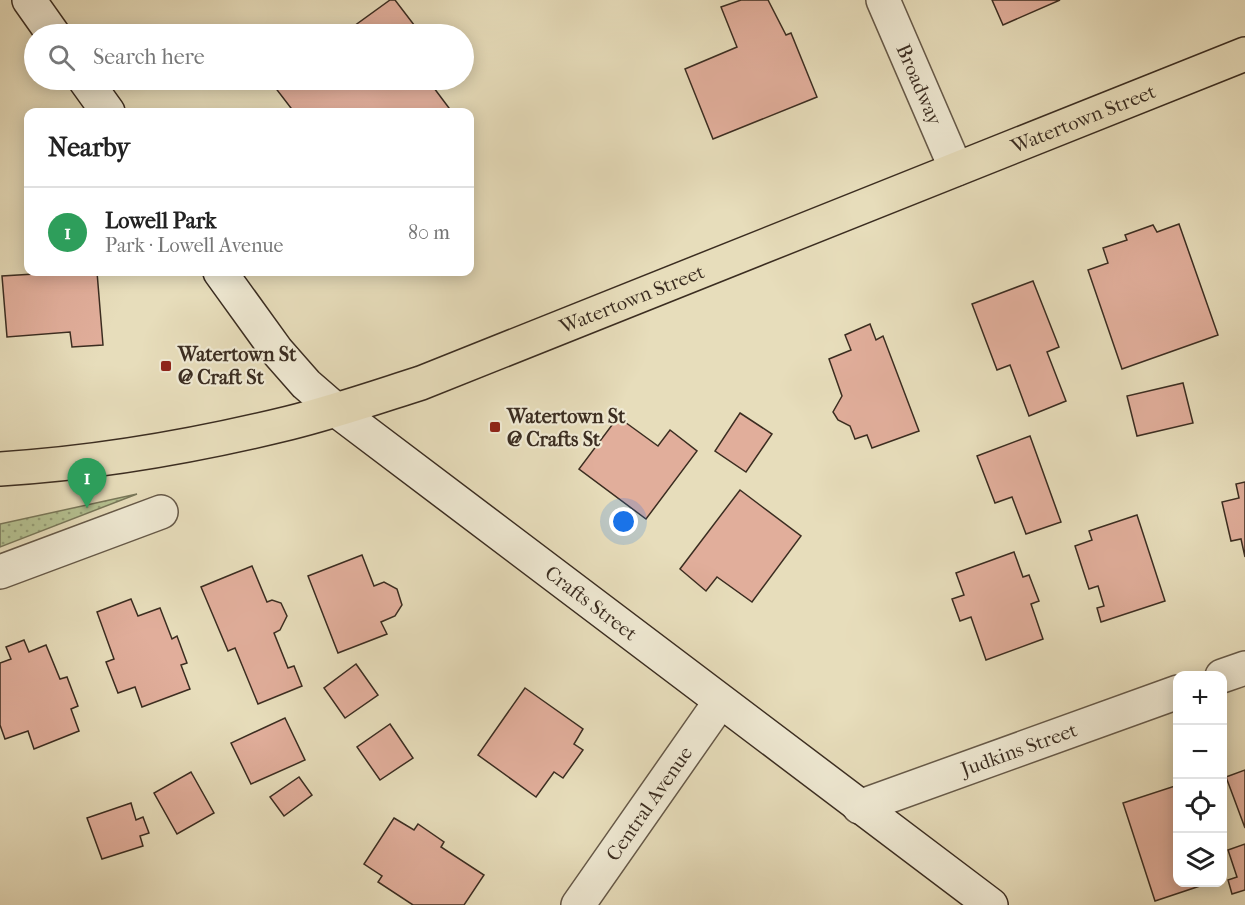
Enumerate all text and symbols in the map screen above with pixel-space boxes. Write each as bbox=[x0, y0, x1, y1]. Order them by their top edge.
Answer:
search box bbox=[24, 24, 474, 90]
icon: search bbox=[45, 41, 78, 74]
street label: Broadway bbox=[891, 41, 947, 130]
text: Search here bbox=[93, 44, 205, 70]
street label: Watertown Street bbox=[1007, 80, 1159, 159]
text: Nearby bbox=[48, 132, 130, 163]
text: Lowell Park bbox=[105, 208, 216, 234]
text: 1 bbox=[64, 221, 71, 244]
text: 80 m bbox=[408, 221, 450, 244]
text: Park · Lowell Avenue bbox=[105, 234, 283, 257]
street label: Watertown Street bbox=[555, 260, 708, 339]
place label: Watertown St @ Craft St bbox=[177, 343, 297, 389]
marker: Watertown St @ Craft St bbox=[159, 359, 173, 373]
place label: Watertown St @ Crafts St bbox=[506, 405, 626, 451]
marker: Watertown St @ Crafts St bbox=[488, 420, 502, 434]
pin: 1 bbox=[68, 458, 106, 508]
your location bbox=[609, 507, 638, 536]
street label: Crafts Street bbox=[540, 561, 642, 645]
map controls bbox=[1173, 671, 1227, 887]
button: + bbox=[1173, 671, 1227, 725]
street label: Judkins Street bbox=[956, 718, 1080, 782]
button: − bbox=[1173, 725, 1227, 779]
street label: Central Avenue bbox=[602, 742, 697, 865]
button: locate bbox=[1173, 779, 1227, 833]
button: layers bbox=[1173, 833, 1227, 887]

